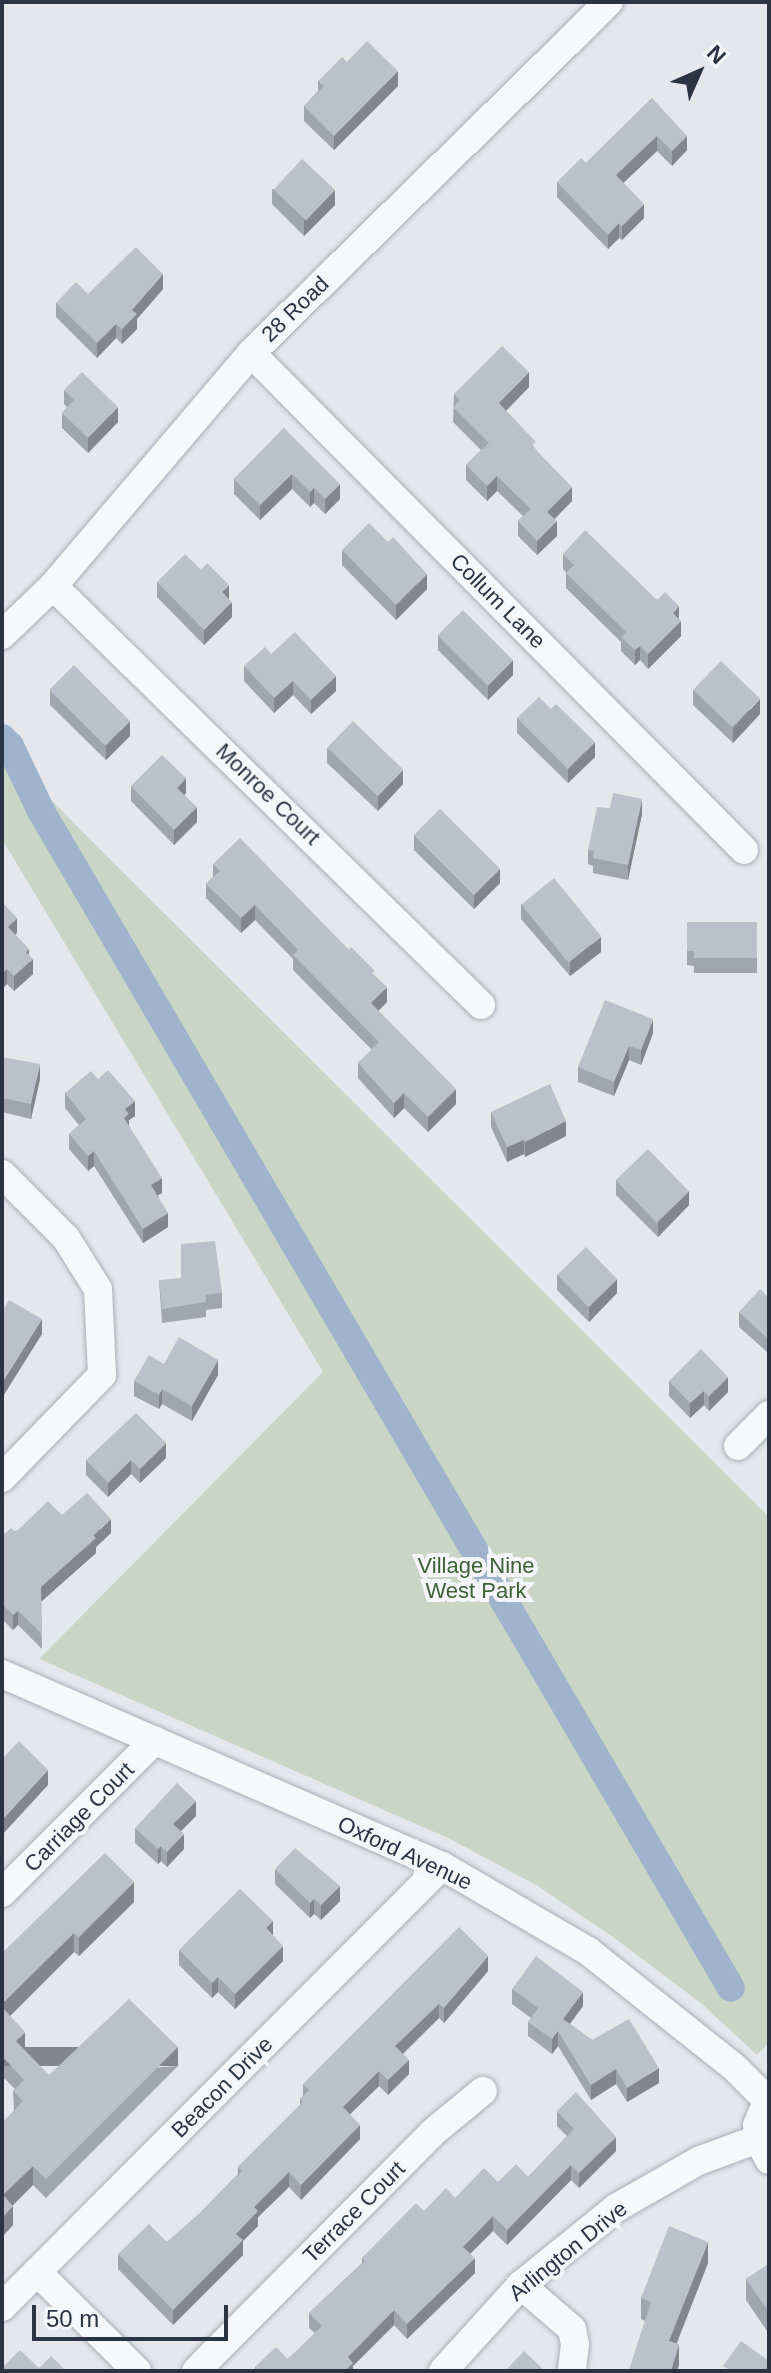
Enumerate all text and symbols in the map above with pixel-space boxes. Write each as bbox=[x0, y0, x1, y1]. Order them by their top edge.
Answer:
north arrow bbox=[659, 32, 739, 112]
text: N bbox=[702, 40, 731, 69]
street label: 28 Road bbox=[256, 271, 334, 347]
street label: Collum Lane bbox=[445, 548, 551, 654]
street label: Monroe Court bbox=[210, 738, 326, 850]
park label: Village Nine West Park bbox=[417, 1552, 535, 1604]
street label: Carriage Court bbox=[19, 1757, 139, 1877]
street label: Oxford Avenue bbox=[333, 1810, 477, 1896]
street label: Beacon Drive bbox=[166, 2031, 278, 2143]
street label: Terrace Court bbox=[298, 2156, 410, 2268]
street label: Arlington Drive bbox=[504, 2195, 632, 2307]
scale bar bbox=[36, 2289, 232, 2339]
text: 50 m bbox=[46, 2305, 99, 2332]

